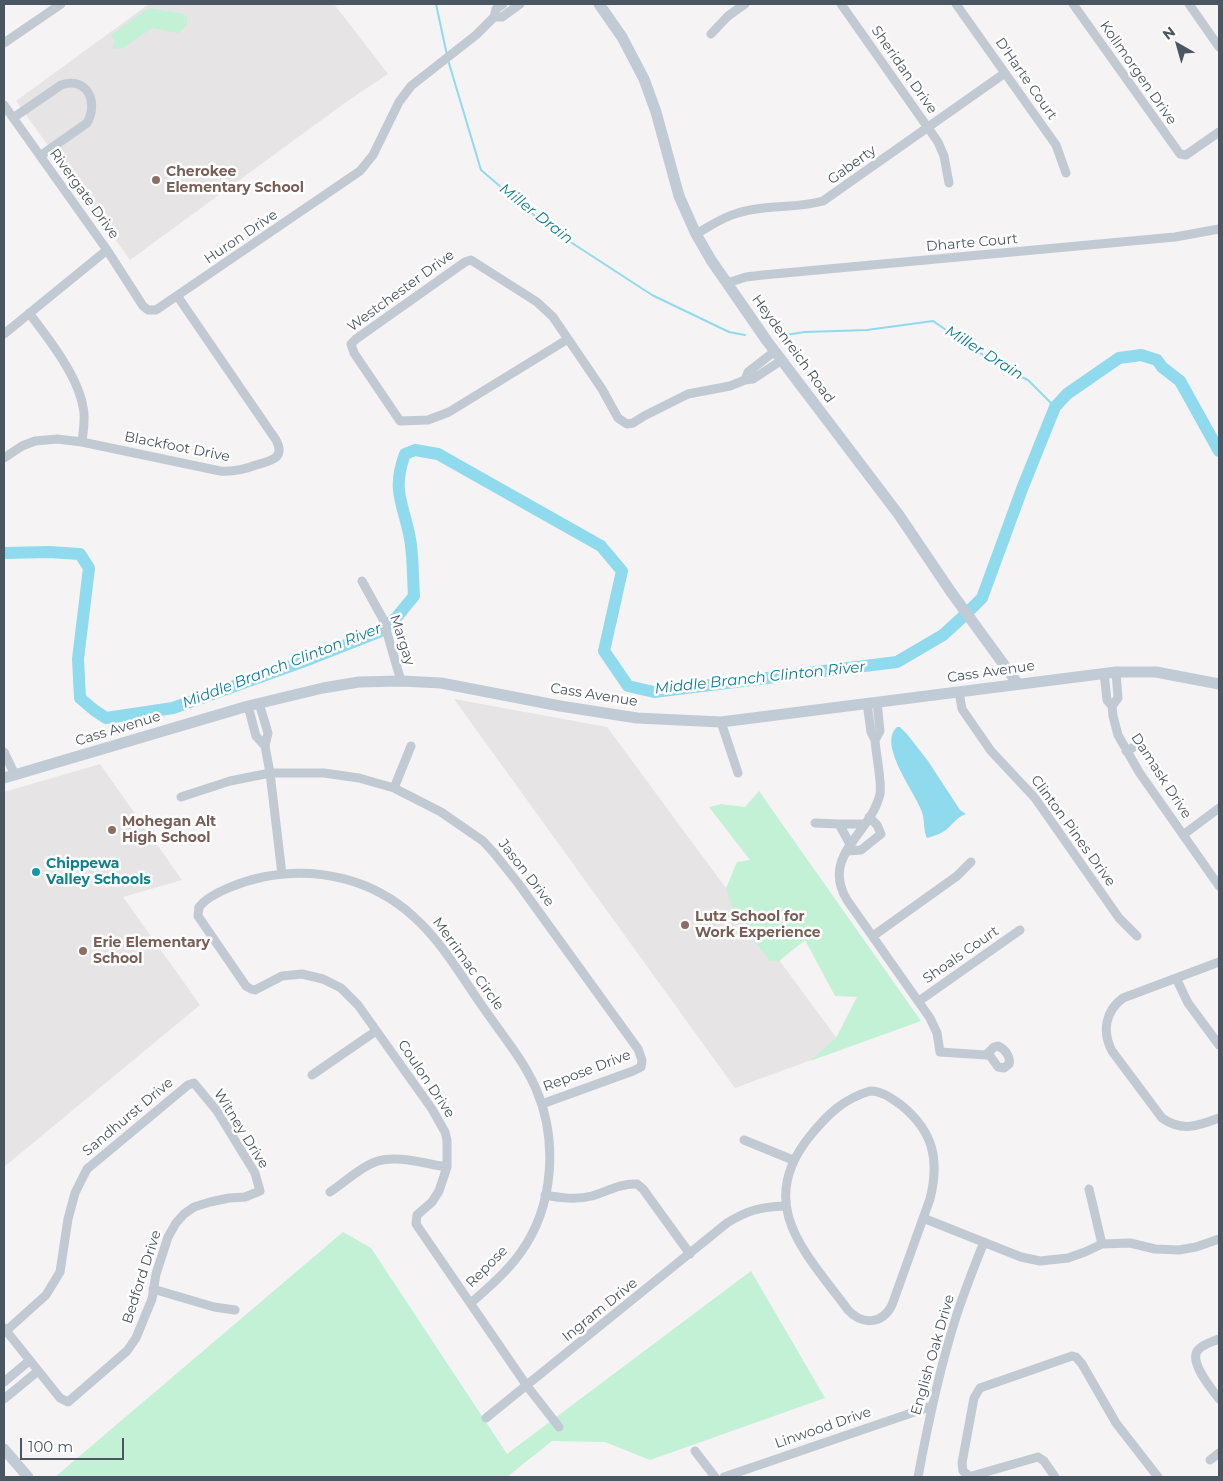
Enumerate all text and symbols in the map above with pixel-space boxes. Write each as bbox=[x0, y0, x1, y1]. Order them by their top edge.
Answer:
street label: Kollmorgen Drive bbox=[1096, 18, 1180, 128]
north arrow bbox=[1153, 20, 1203, 70]
street label: Sheridan Drive bbox=[867, 23, 941, 117]
text: N bbox=[1159, 23, 1179, 44]
street label: D'Harte Court bbox=[991, 35, 1061, 123]
street label: Gaberty bbox=[825, 142, 879, 188]
street label: Rivergate Drive bbox=[46, 146, 122, 242]
place label: Cherokee Elementary School bbox=[166, 164, 304, 196]
marker: Cherokee Elementary School bbox=[150, 174, 162, 186]
water label: Miller Drain bbox=[496, 180, 576, 248]
street label: Huron Drive bbox=[201, 206, 281, 268]
street label: Dharte Court bbox=[925, 231, 1019, 255]
street label: Westchester Drive bbox=[344, 247, 458, 335]
street label: Heydenreich Road bbox=[748, 292, 838, 406]
water label: Miller Drain bbox=[942, 322, 1026, 384]
street label: Blackfoot Drive bbox=[123, 429, 231, 465]
street label: Margay bbox=[386, 613, 418, 667]
water label: Middle Branch Clinton River bbox=[180, 620, 384, 712]
water label: Middle Branch Clinton River bbox=[654, 658, 866, 698]
street label: Cass Avenue bbox=[946, 658, 1036, 686]
street label: Cass Avenue bbox=[549, 680, 639, 710]
street label: Cass Avenue bbox=[73, 708, 163, 750]
street label: Damask Drive bbox=[1127, 730, 1195, 822]
street label: Clinton Pines Drive bbox=[1027, 772, 1119, 890]
place label: Mohegan Alt High School bbox=[122, 814, 216, 846]
marker: Mohegan Alt High School bbox=[106, 824, 118, 836]
street label: Jason Drive bbox=[495, 836, 557, 910]
place label: Chippewa Valley Schools bbox=[46, 856, 151, 889]
marker: Chippewa Valley Schools bbox=[30, 866, 42, 878]
place label: Lutz School for Work Experience bbox=[695, 909, 821, 942]
street label: Merrimac Circle bbox=[429, 914, 507, 1014]
marker: Lutz School for Work Experience bbox=[679, 919, 691, 931]
street label: Shoals Court bbox=[920, 923, 1002, 987]
place label: Erie Elementary School bbox=[93, 935, 210, 968]
marker: Erie Elementary School bbox=[77, 945, 89, 957]
street label: Coulon Drive bbox=[394, 1037, 458, 1121]
street label: Repose Drive bbox=[541, 1047, 633, 1095]
street label: Sandhurst Drive bbox=[79, 1074, 177, 1160]
street label: Witney Drive bbox=[210, 1086, 272, 1172]
street label: Bedford Drive bbox=[119, 1228, 165, 1326]
street label: Repose bbox=[463, 1243, 511, 1291]
street label: Ingram Drive bbox=[559, 1275, 641, 1345]
street label: English Oak Drive bbox=[908, 1293, 958, 1417]
street label: Linwood Drive bbox=[773, 1404, 873, 1452]
scale bar bbox=[22, 1428, 126, 1460]
text: 100 m bbox=[28, 1437, 73, 1456]

